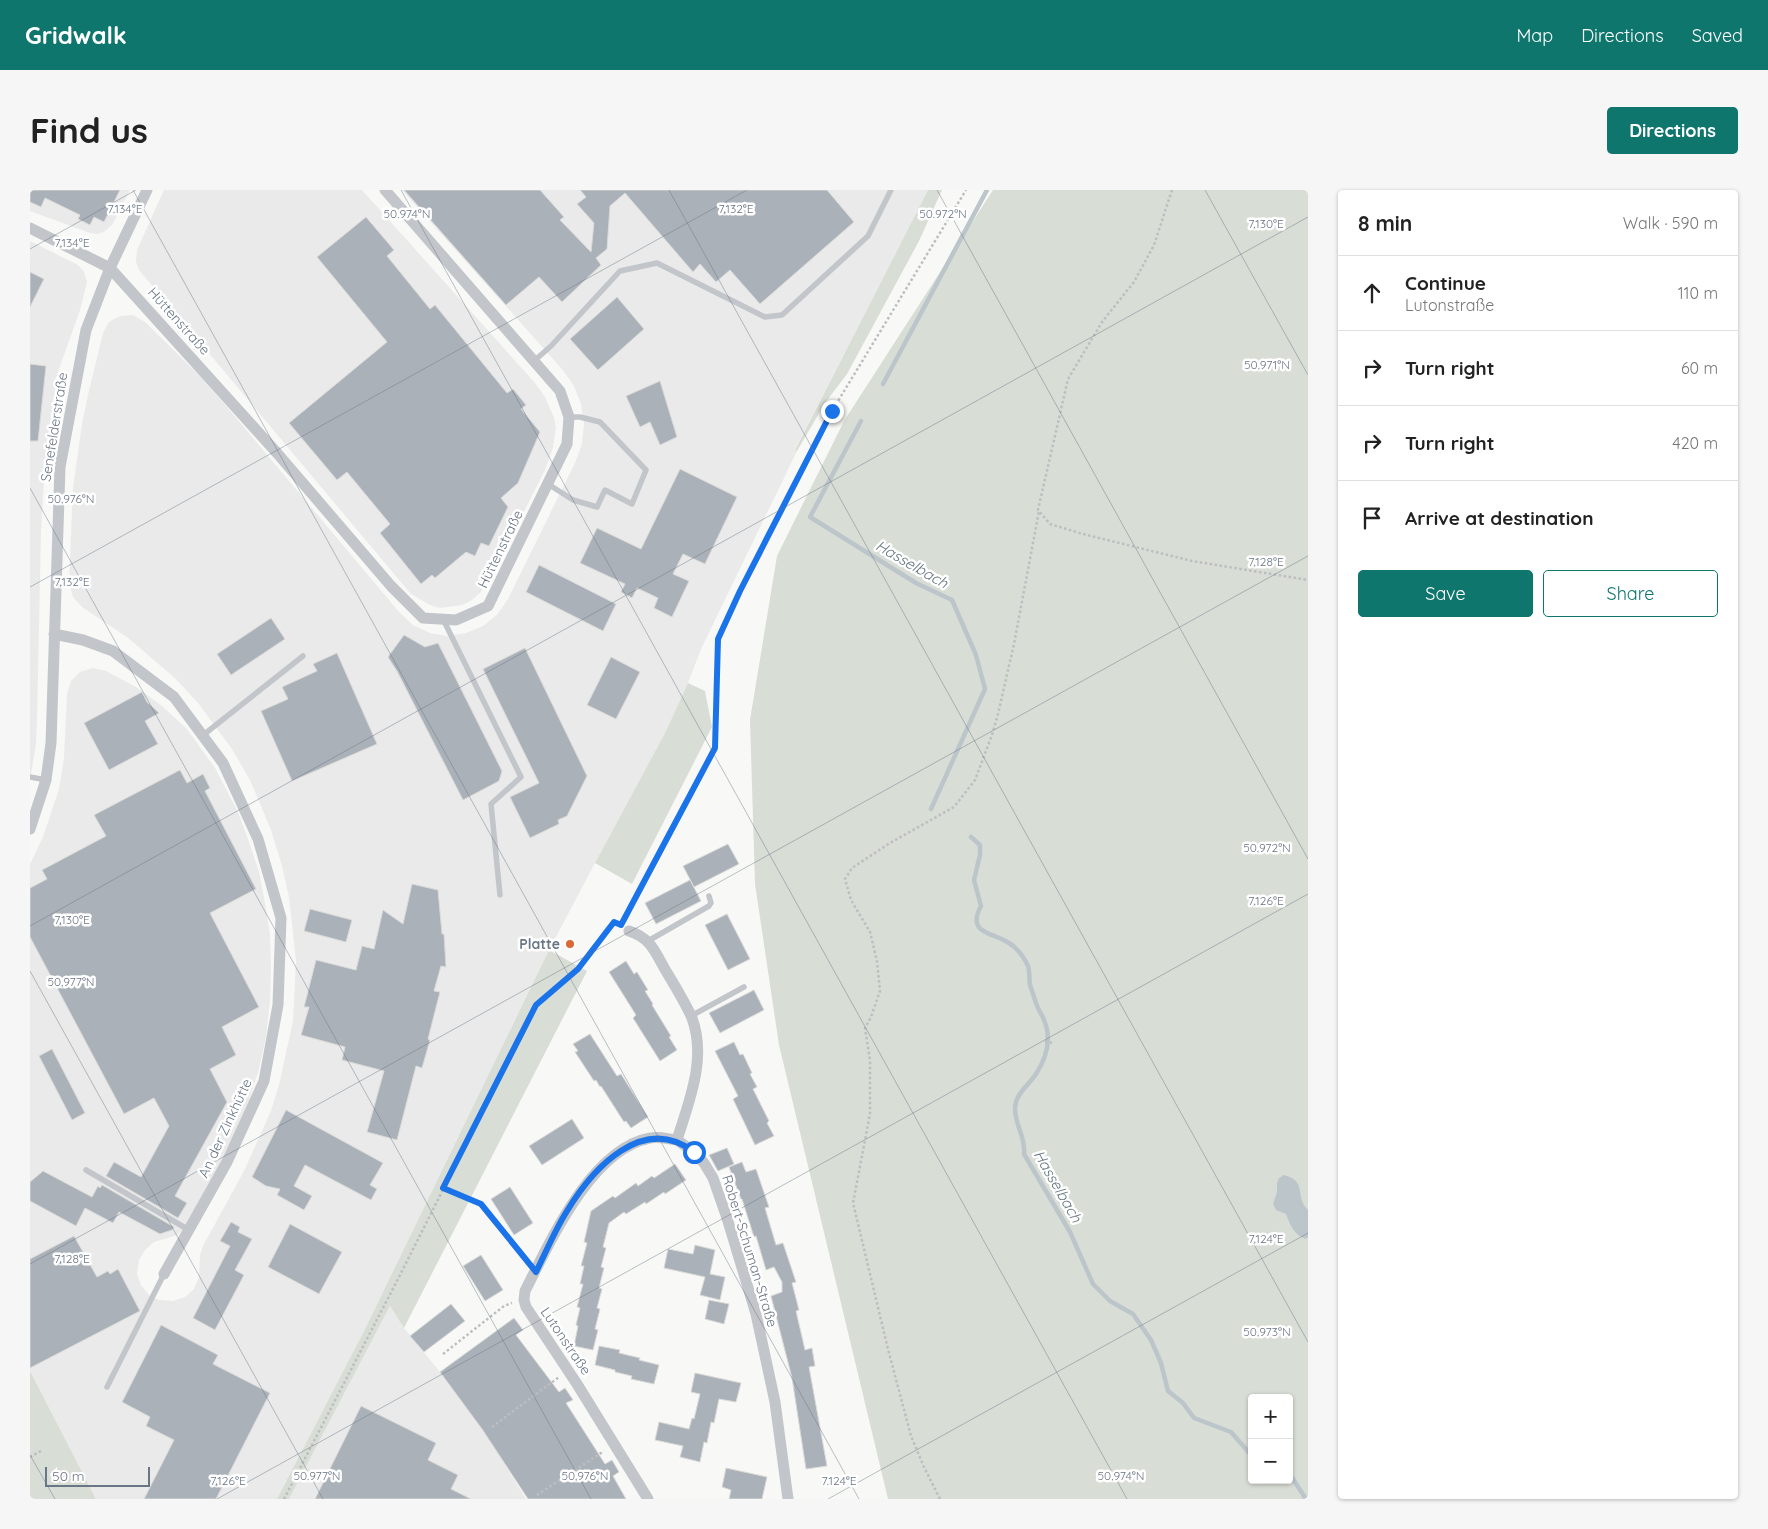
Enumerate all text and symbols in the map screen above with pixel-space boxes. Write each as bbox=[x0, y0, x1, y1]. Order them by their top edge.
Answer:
text: Gridwalk bbox=[25, 20, 127, 50]
text: Map bbox=[1516, 24, 1553, 47]
text: Directions bbox=[1581, 24, 1664, 47]
text: Saved bbox=[1692, 24, 1743, 47]
button: Directions bbox=[1607, 107, 1738, 154]
text: Find us bbox=[30, 108, 148, 152]
text: 7.134°E bbox=[108, 201, 143, 216]
text: 7.132°E bbox=[718, 201, 754, 216]
text: 50.974°N bbox=[384, 206, 430, 221]
text: 50.972°N bbox=[919, 206, 967, 221]
text: 8 min bbox=[1358, 210, 1412, 236]
text: Walk · 590 m bbox=[1623, 213, 1718, 233]
text: 7.130°E bbox=[1248, 216, 1284, 231]
text: 7.134°E bbox=[55, 235, 90, 250]
text: Continue bbox=[1405, 271, 1486, 295]
icon: ahead bbox=[1358, 279, 1386, 307]
street label: Hüttenstraße bbox=[144, 283, 214, 359]
text: 110 m bbox=[1678, 283, 1718, 303]
text: Lutonstraße bbox=[1405, 295, 1494, 315]
icon: right bbox=[1358, 354, 1386, 382]
text: Turn right bbox=[1405, 356, 1494, 380]
text: 50.971°N bbox=[1244, 357, 1290, 372]
text: 60 m bbox=[1681, 358, 1718, 378]
street label: Senefelderstraße bbox=[36, 371, 72, 483]
route end bbox=[821, 400, 844, 423]
icon: right bbox=[1358, 429, 1386, 457]
text: Turn right bbox=[1405, 431, 1494, 455]
text: 420 m bbox=[1672, 433, 1718, 453]
text: 50.976°N bbox=[47, 491, 95, 506]
icon: arrive bbox=[1358, 504, 1386, 532]
text: Arrive at destination bbox=[1405, 506, 1594, 530]
street label: Hüttenstraße bbox=[473, 507, 527, 591]
water label: Hasselbach bbox=[872, 536, 952, 593]
text: 7.128°E bbox=[1248, 554, 1284, 569]
button: Save bbox=[1358, 570, 1533, 617]
button: Share bbox=[1543, 570, 1718, 617]
text: 7.132°E bbox=[54, 574, 90, 589]
text: 50.972°N bbox=[1243, 840, 1291, 855]
text: 7.126°E bbox=[1248, 893, 1284, 908]
text: 7.130°E bbox=[54, 912, 90, 927]
place label: Platte bbox=[519, 935, 560, 953]
marker: Platte bbox=[564, 938, 576, 950]
text: 50.977°N bbox=[47, 974, 95, 989]
street label: An der Zinkhütte bbox=[194, 1075, 256, 1180]
route start bbox=[683, 1141, 706, 1164]
water label: Hasselbach bbox=[1030, 1146, 1087, 1226]
street label: Robert-Schuman-Straße bbox=[718, 1173, 782, 1329]
text: 7.124°E bbox=[1248, 1231, 1284, 1246]
text: 7.128°E bbox=[54, 1251, 90, 1266]
street label: Lutonstraße bbox=[537, 1304, 595, 1378]
text: 50.973°N bbox=[1243, 1324, 1291, 1339]
map controls bbox=[1248, 1394, 1293, 1484]
button: + bbox=[1248, 1394, 1293, 1439]
button: − bbox=[1248, 1439, 1293, 1484]
scale bar bbox=[45, 1464, 150, 1487]
text: 50 m bbox=[52, 1467, 85, 1485]
text: 50.977°N bbox=[293, 1468, 341, 1483]
text: 50.976°N bbox=[561, 1468, 609, 1483]
text: 50.974°N bbox=[1098, 1468, 1144, 1483]
text: 7.126°E bbox=[210, 1473, 246, 1488]
text: 7.124°E bbox=[821, 1473, 857, 1488]

